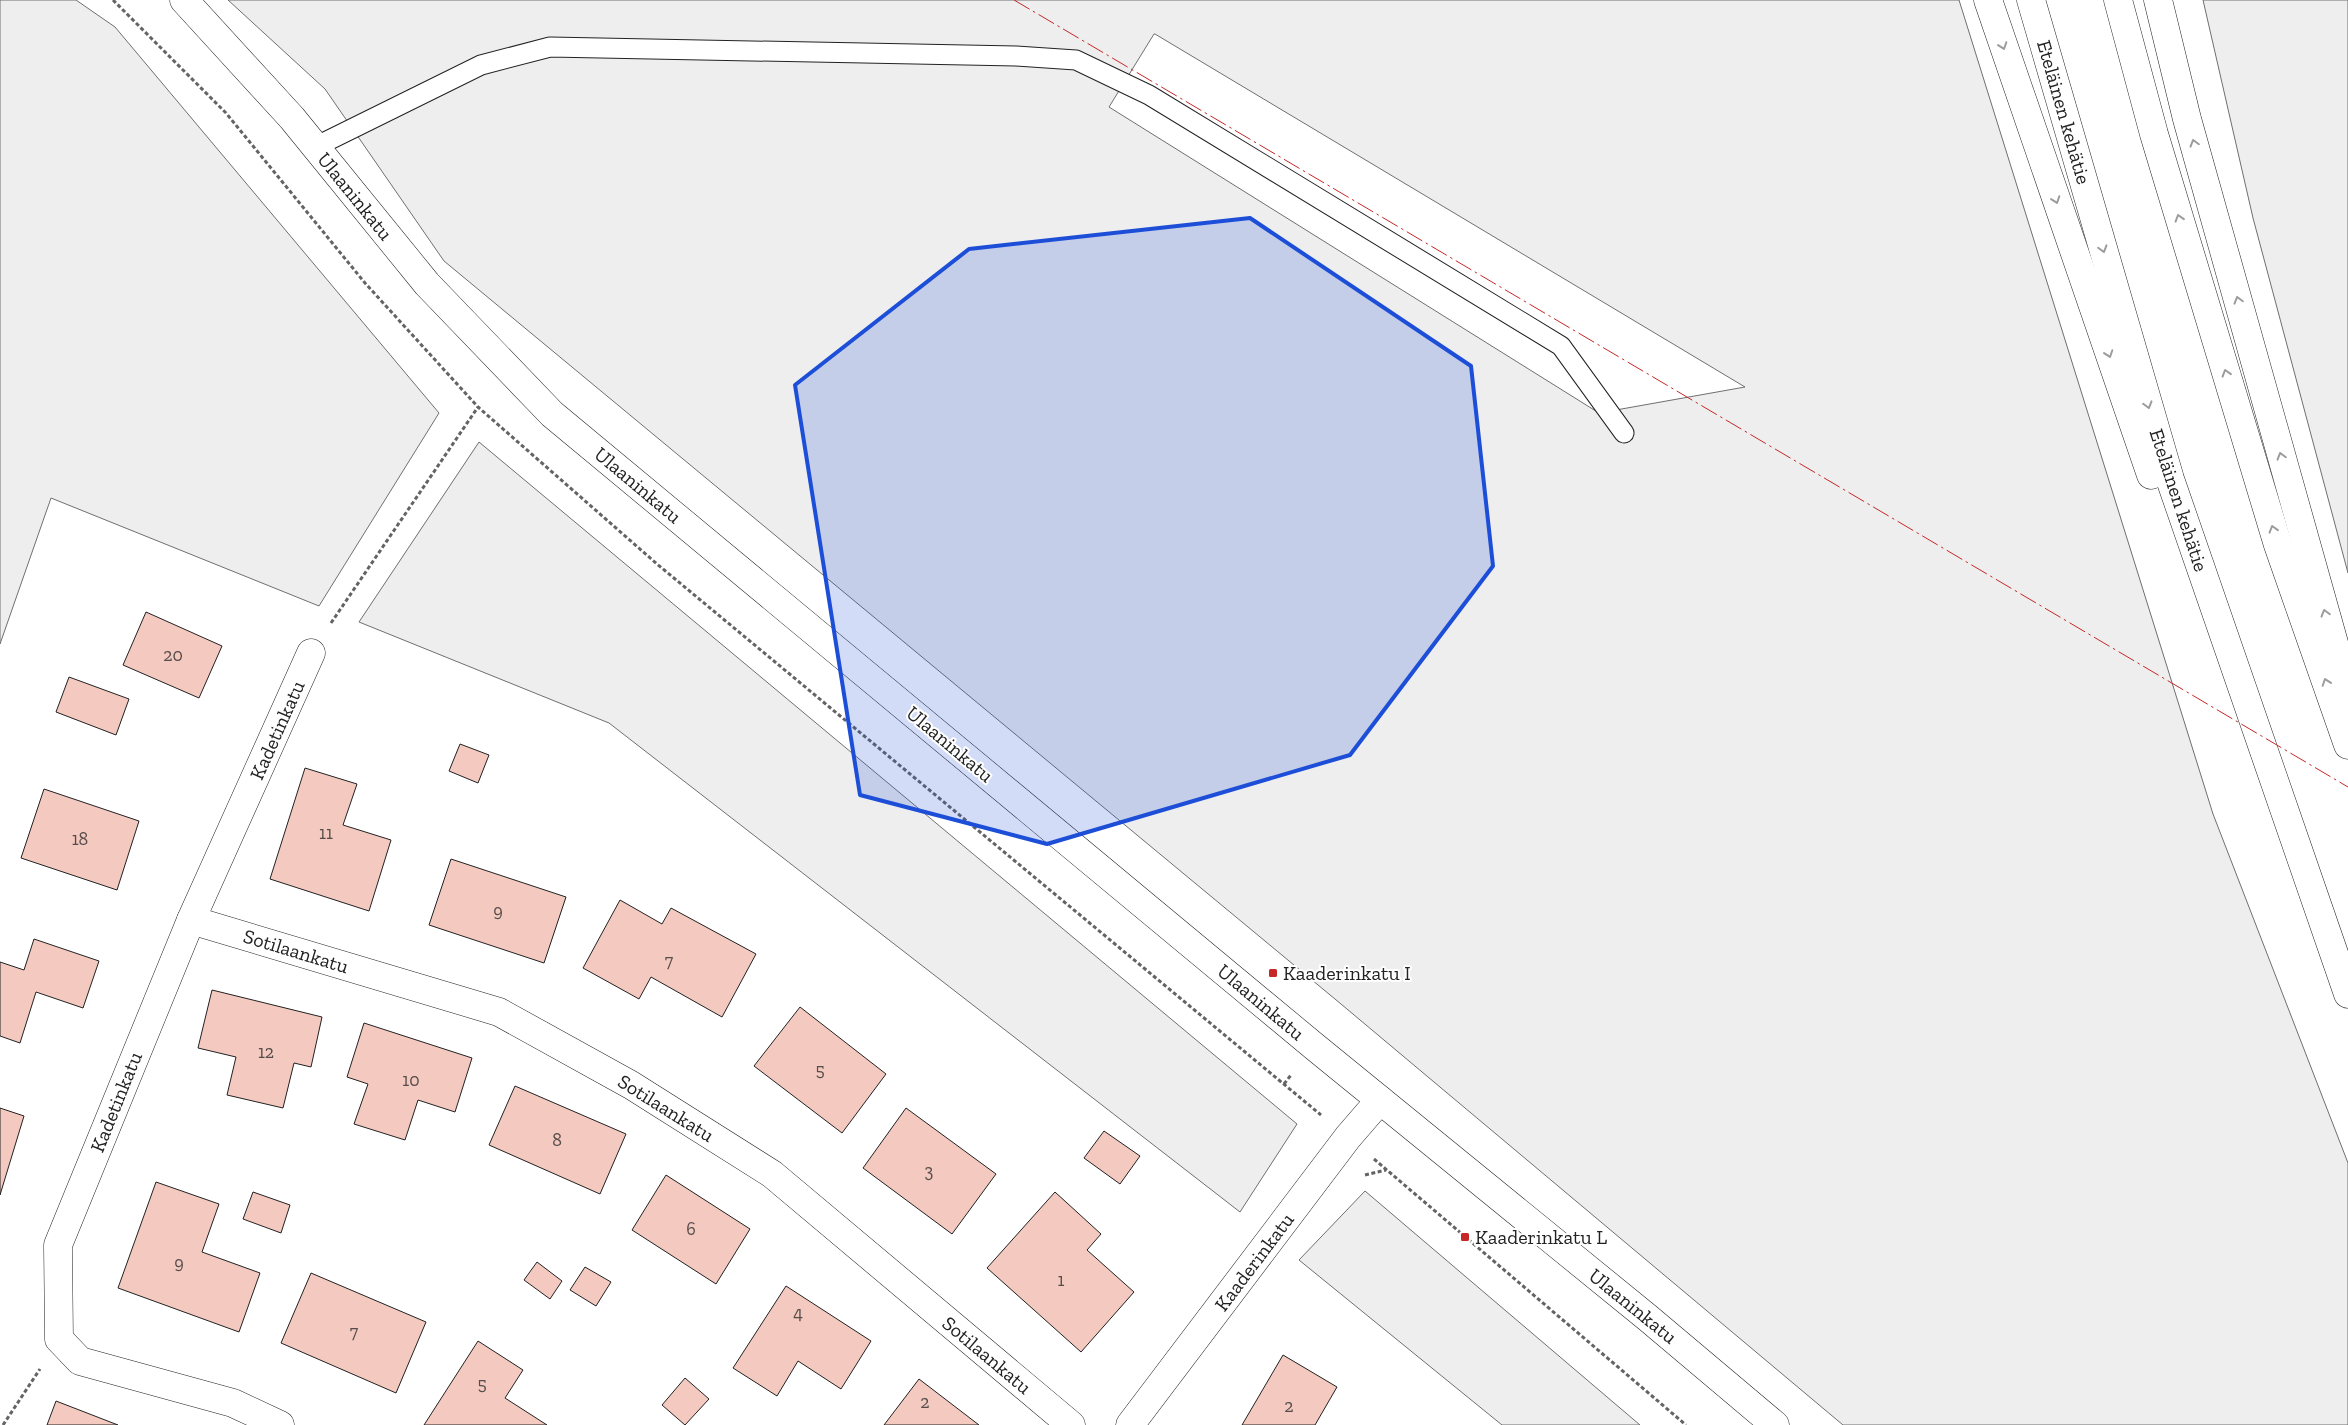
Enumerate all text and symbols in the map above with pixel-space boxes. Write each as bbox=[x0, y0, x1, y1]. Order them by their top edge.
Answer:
street label: Eteläinen kehätie bbox=[2032, 37, 2096, 187]
one-way arrow bbox=[1997, 42, 2007, 50]
one-way arrow bbox=[2189, 140, 2199, 148]
street label: Ulaaninkatu bbox=[312, 147, 398, 245]
one-way arrow bbox=[2050, 195, 2060, 204]
one-way arrow bbox=[2175, 214, 2185, 222]
one-way arrow bbox=[2098, 244, 2108, 252]
one-way arrow bbox=[2233, 296, 2243, 304]
one-way arrow bbox=[2103, 349, 2113, 357]
one-way arrow bbox=[2221, 370, 2231, 378]
one-way arrow bbox=[2143, 400, 2153, 408]
street label: Eteläinen kehätie bbox=[2145, 426, 2213, 574]
street label: Ulaaninkatu bbox=[590, 442, 686, 528]
one-way arrow bbox=[2277, 453, 2287, 461]
one-way arrow bbox=[2268, 525, 2278, 533]
one-way arrow bbox=[2321, 609, 2331, 617]
house number: 20 bbox=[163, 644, 183, 666]
street label: Kadetinkatu bbox=[244, 677, 310, 783]
one-way arrow bbox=[2322, 679, 2332, 687]
street label: Ulaaninkatu bbox=[902, 701, 998, 787]
house number: 11 bbox=[319, 822, 333, 844]
house number: 18 bbox=[72, 828, 88, 850]
house number: 9 bbox=[493, 900, 503, 922]
street label: Sotilaankatu bbox=[240, 924, 352, 978]
house number: 7 bbox=[665, 950, 674, 972]
street label: Ulaaninkatu bbox=[1213, 959, 1309, 1045]
place label: Kaaderinkatu I bbox=[1283, 961, 1411, 985]
marker: Kaaderinkatu I bbox=[1267, 967, 1279, 979]
house number: 12 bbox=[258, 1041, 274, 1063]
street label: Kadetinkatu bbox=[85, 1048, 147, 1156]
house number: 5 bbox=[815, 1059, 825, 1081]
house number: 10 bbox=[402, 1069, 420, 1091]
street label: Sotilaankatu bbox=[614, 1069, 718, 1147]
house number: 8 bbox=[552, 1129, 562, 1151]
house number: 3 bbox=[925, 1160, 934, 1182]
street label: Kaaderinkatu bbox=[1209, 1208, 1299, 1316]
house number: 6 bbox=[686, 1218, 696, 1240]
place label: Kaaderinkatu L bbox=[1475, 1225, 1607, 1249]
marker: Kaaderinkatu L bbox=[1459, 1231, 1471, 1243]
house number: 9 bbox=[174, 1252, 184, 1274]
street label: Ulaaninkatu bbox=[1584, 1263, 1682, 1349]
house number: 1 bbox=[1058, 1269, 1065, 1291]
house number: 4 bbox=[793, 1302, 803, 1324]
street label: Sotilaankatu bbox=[938, 1311, 1036, 1399]
house number: 7 bbox=[350, 1321, 359, 1343]
house number: 5 bbox=[477, 1373, 487, 1395]
house number: 2 bbox=[920, 1391, 930, 1413]
house number: 2 bbox=[1284, 1395, 1294, 1417]

